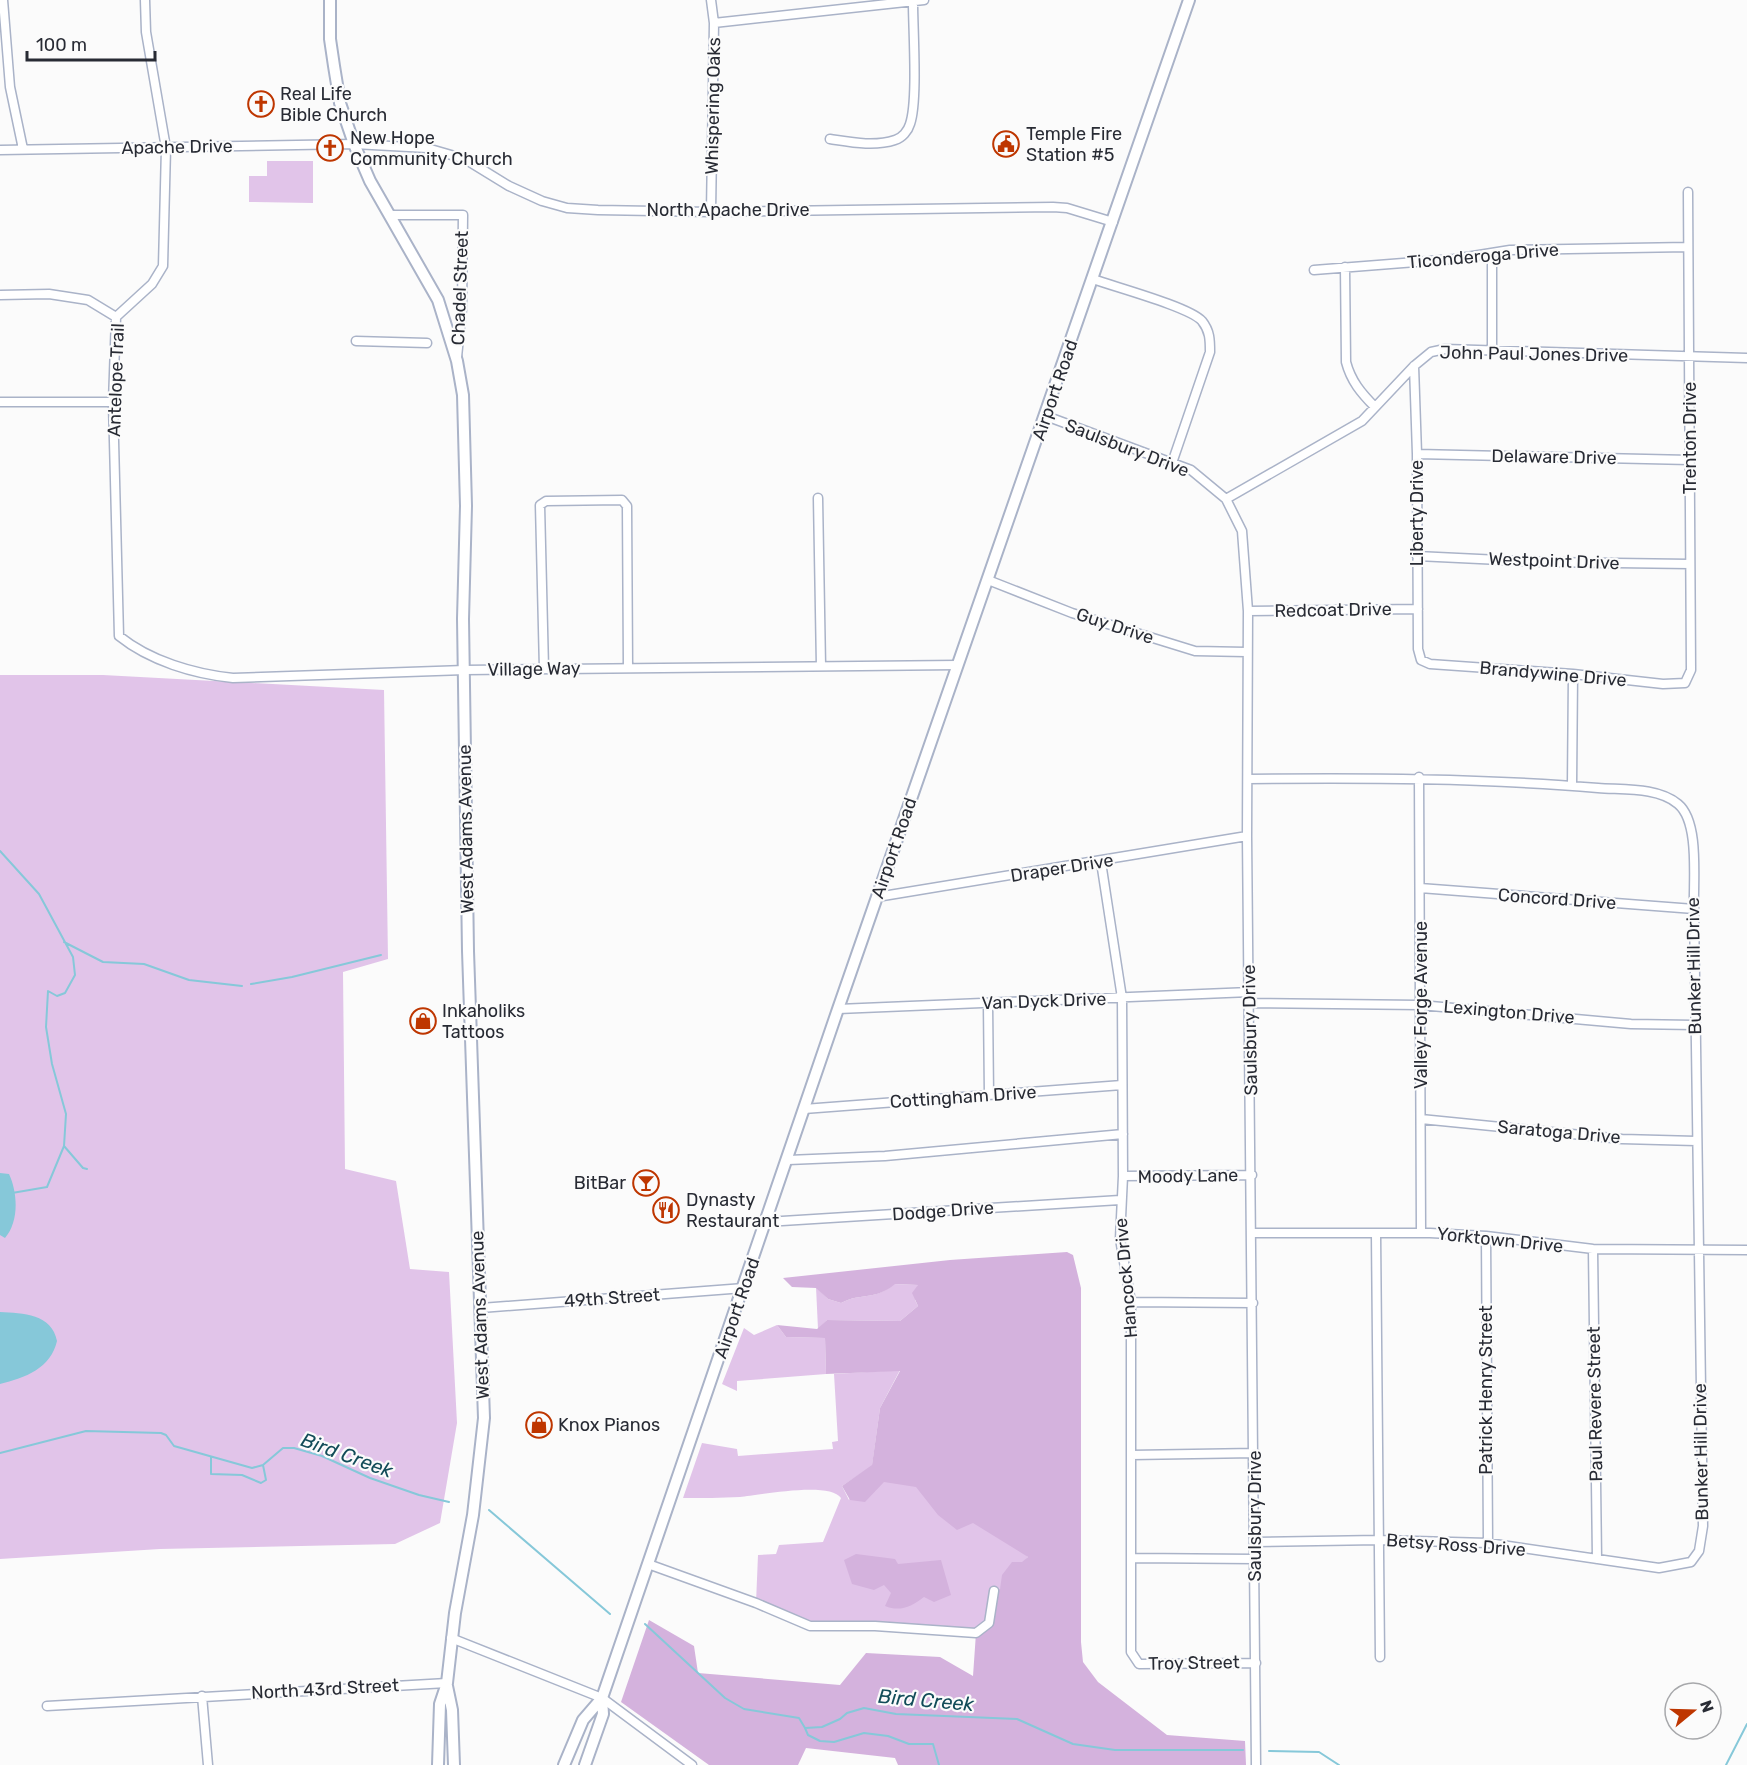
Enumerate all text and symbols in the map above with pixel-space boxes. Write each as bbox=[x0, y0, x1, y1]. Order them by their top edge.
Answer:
scale bar bbox=[27, 24, 154, 62]
text: 100 m bbox=[36, 34, 87, 56]
street label: Whispering Oaks bbox=[701, 37, 725, 175]
place label: Real Life Bible Church bbox=[280, 83, 387, 126]
church icon: Real Life Bible Church bbox=[246, 89, 276, 119]
place label: Temple Fire Station #5 bbox=[1026, 123, 1122, 166]
place label: New Hope Community Church bbox=[350, 127, 513, 170]
public building icon: Temple Fire Station #5 bbox=[991, 129, 1021, 159]
church icon: New Hope Community Church bbox=[315, 133, 345, 163]
street label: Apache Drive bbox=[121, 135, 233, 159]
street label: North Apache Drive bbox=[646, 199, 810, 221]
street label: Chadel Street bbox=[447, 230, 473, 346]
street label: Ticonderoga Drive bbox=[1406, 238, 1560, 274]
street label: Antelope Trail bbox=[103, 323, 129, 437]
street label: Airport Road bbox=[1027, 337, 1083, 443]
street label: John Paul Jones Drive bbox=[1440, 341, 1628, 367]
street label: Trenton Drive bbox=[1679, 382, 1701, 494]
street label: Saulsbury Drive bbox=[1062, 414, 1192, 482]
street label: Delaware Drive bbox=[1491, 445, 1617, 469]
street label: Liberty Drive bbox=[1406, 460, 1428, 566]
street label: Westpoint Drive bbox=[1488, 548, 1620, 574]
street label: Redcoat Drive bbox=[1274, 598, 1392, 622]
street label: Guy Drive bbox=[1073, 603, 1157, 649]
street label: Village Way bbox=[487, 657, 581, 681]
street label: Brandywine Drive bbox=[1478, 657, 1628, 691]
street label: West Adams Avenue bbox=[454, 744, 478, 914]
street label: Airport Road bbox=[866, 795, 922, 901]
street label: Draper Drive bbox=[1009, 849, 1115, 887]
street label: Concord Drive bbox=[1497, 884, 1617, 914]
street label: Bunker Hill Drive bbox=[1682, 897, 1706, 1035]
street label: Valley Forge Avenue bbox=[1410, 921, 1432, 1089]
street label: Saulsbury Drive bbox=[1238, 964, 1262, 1096]
street label: Van Dyck Drive bbox=[981, 988, 1107, 1014]
street label: Lexington Drive bbox=[1443, 995, 1575, 1029]
place label: Inkaholiks Tattoos bbox=[442, 1000, 525, 1043]
shop icon: Inkaholiks Tattoos bbox=[408, 1006, 438, 1036]
street label: Cottingham Drive bbox=[889, 1081, 1037, 1113]
street label: Saratoga Drive bbox=[1497, 1116, 1621, 1148]
street label: Moody Lane bbox=[1138, 1164, 1238, 1188]
bar icon: BitBar bbox=[631, 1168, 661, 1198]
place label: BitBar bbox=[574, 1172, 626, 1194]
place label: Dynasty Restaurant bbox=[686, 1189, 779, 1232]
restaurant icon: Dynasty Restaurant bbox=[651, 1195, 681, 1225]
street label: Dodge Drive bbox=[891, 1196, 995, 1226]
street label: Hancock Drive bbox=[1110, 1217, 1142, 1339]
street label: Yorktown Drive bbox=[1436, 1222, 1564, 1258]
street label: West Adams Avenue bbox=[466, 1230, 494, 1400]
street label: Airport Road bbox=[709, 1255, 765, 1361]
street label: 49th Street bbox=[563, 1284, 661, 1312]
street label: Patrick Henry Street bbox=[1475, 1305, 1497, 1475]
street label: Paul Revere Street bbox=[1583, 1326, 1607, 1482]
street label: Bunker Hill Drive bbox=[1689, 1383, 1713, 1521]
shop icon: Knox Pianos bbox=[524, 1410, 554, 1440]
place label: Knox Pianos bbox=[558, 1414, 660, 1436]
water label: Bird Creek bbox=[298, 1427, 397, 1483]
street label: Saulsbury Drive bbox=[1244, 1450, 1266, 1582]
street label: Betsy Ross Drive bbox=[1385, 1529, 1527, 1561]
street label: Troy Street bbox=[1148, 1651, 1240, 1675]
street label: North 43rd Street bbox=[251, 1674, 399, 1704]
north arrow bbox=[1663, 1681, 1723, 1741]
water label: Bird Creek bbox=[877, 1684, 976, 1716]
text: N bbox=[1696, 1698, 1718, 1715]

